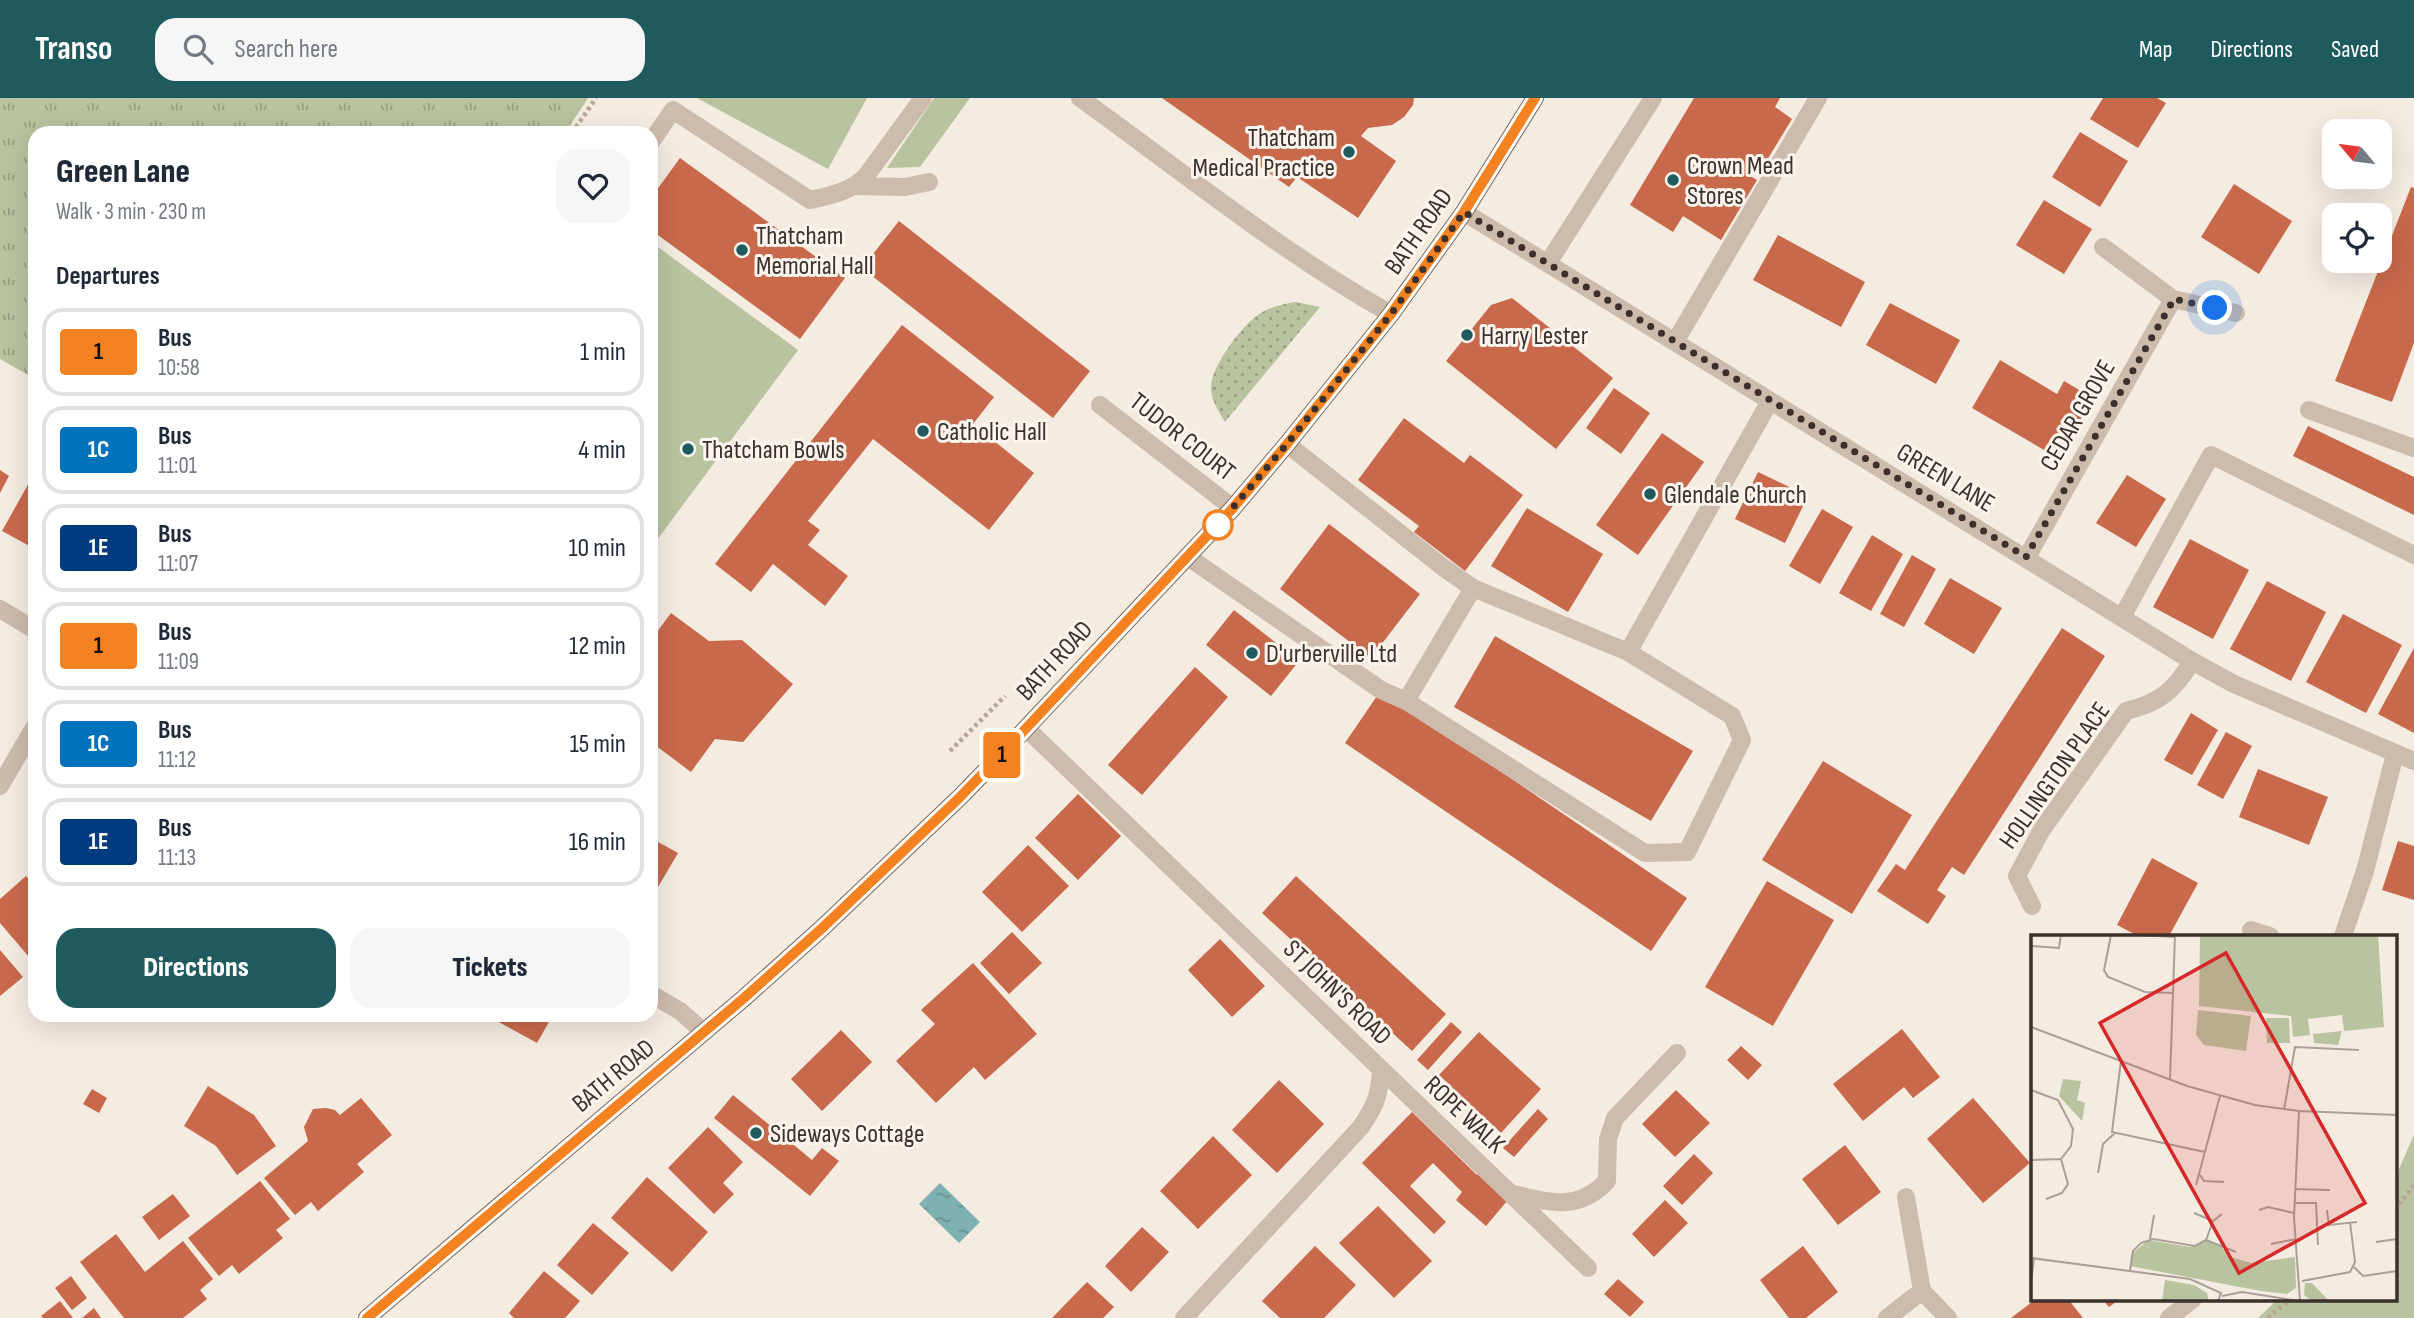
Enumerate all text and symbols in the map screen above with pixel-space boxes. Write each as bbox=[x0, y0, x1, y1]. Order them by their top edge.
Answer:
search box bbox=[155, 18, 645, 81]
text: Transo bbox=[35, 29, 113, 69]
icon: search bbox=[179, 30, 217, 68]
text: Search here bbox=[235, 34, 338, 65]
text: Map bbox=[2139, 35, 2172, 64]
text: Directions bbox=[2210, 35, 2293, 64]
text: Saved bbox=[2331, 35, 2379, 64]
north arrow bbox=[2322, 119, 2392, 189]
map controls bbox=[2322, 119, 2392, 273]
place label: Thatcham Medical Practice bbox=[1193, 123, 1335, 184]
marker: Thatcham Medical Practice bbox=[1341, 144, 1357, 160]
button: heart bbox=[556, 149, 630, 223]
place label: Crown Mead Stores bbox=[1687, 151, 1794, 212]
text: Green Lane bbox=[56, 152, 190, 192]
marker: Crown Mead Stores bbox=[1665, 172, 1681, 188]
street label: BATH ROAD bbox=[1378, 183, 1460, 281]
text: Walk · 3 min · 230 m bbox=[56, 198, 206, 226]
button: locate bbox=[2322, 203, 2392, 273]
place label: Thatcham Memorial Hall bbox=[756, 221, 874, 282]
marker: Thatcham Memorial Hall bbox=[734, 242, 750, 258]
text: Departures bbox=[56, 261, 160, 292]
your location bbox=[2197, 290, 2232, 325]
place label: Harry Lester bbox=[1481, 321, 1589, 352]
text: Bus bbox=[158, 323, 192, 354]
marker: Harry Lester bbox=[1459, 327, 1475, 343]
text: 1 bbox=[94, 337, 103, 366]
text: 1 min bbox=[580, 337, 626, 368]
text: 10:58 bbox=[158, 354, 200, 382]
street label: CEDAR GROVE bbox=[2034, 355, 2122, 477]
street label: TUDOR COURT bbox=[1123, 386, 1241, 488]
place label: Catholic Hall bbox=[937, 417, 1047, 448]
text: Bus bbox=[158, 421, 192, 452]
marker: Catholic Hall bbox=[915, 423, 931, 439]
text: 1C bbox=[88, 435, 109, 464]
text: 4 min bbox=[578, 435, 626, 466]
place label: Thatcham Bowls bbox=[702, 435, 845, 466]
street label: GREEN LANE bbox=[1891, 437, 2000, 520]
marker: Thatcham Bowls bbox=[680, 441, 696, 457]
text: 11:01 bbox=[158, 452, 197, 480]
place label: Glendale Church bbox=[1664, 480, 1807, 511]
marker: Glendale Church bbox=[1642, 486, 1658, 502]
unlabelled marker bbox=[1203, 510, 1233, 540]
text: Bus bbox=[158, 519, 192, 550]
text: 1E bbox=[88, 533, 109, 562]
text: 10 min bbox=[569, 533, 626, 564]
text: 11:07 bbox=[158, 550, 198, 578]
street label: BATH ROAD bbox=[1010, 615, 1100, 707]
text: Bus bbox=[158, 617, 192, 648]
text: 1 bbox=[94, 631, 103, 660]
text: 12 min bbox=[569, 631, 626, 662]
place label: D'urberville Ltd bbox=[1266, 639, 1397, 670]
marker: D'urberville Ltd bbox=[1244, 645, 1260, 661]
text: 11:09 bbox=[158, 648, 199, 676]
street label: HOLLINGTON PLACE bbox=[1993, 697, 2117, 855]
text: Bus bbox=[158, 715, 192, 746]
text: 1C bbox=[88, 729, 109, 758]
text: 15 min bbox=[570, 729, 626, 760]
line badge: 1 bbox=[979, 732, 1025, 778]
text: 1 bbox=[997, 740, 1007, 769]
text: 11:12 bbox=[158, 746, 196, 774]
text: Bus bbox=[158, 813, 192, 844]
text: 1E bbox=[88, 827, 109, 856]
text: 16 min bbox=[569, 827, 626, 858]
text: 11:13 bbox=[158, 844, 196, 872]
button: Directions bbox=[56, 928, 336, 1008]
button: Tickets bbox=[350, 928, 630, 1008]
street label: ST JOHN'S ROAD bbox=[1277, 934, 1397, 1052]
inset map bbox=[2031, 935, 2396, 1300]
street label: BATH ROAD bbox=[566, 1033, 661, 1119]
street label: ROPE WALK bbox=[1417, 1070, 1511, 1160]
place label: Sideways Cottage bbox=[770, 1119, 924, 1150]
marker: Sideways Cottage bbox=[748, 1125, 764, 1141]

